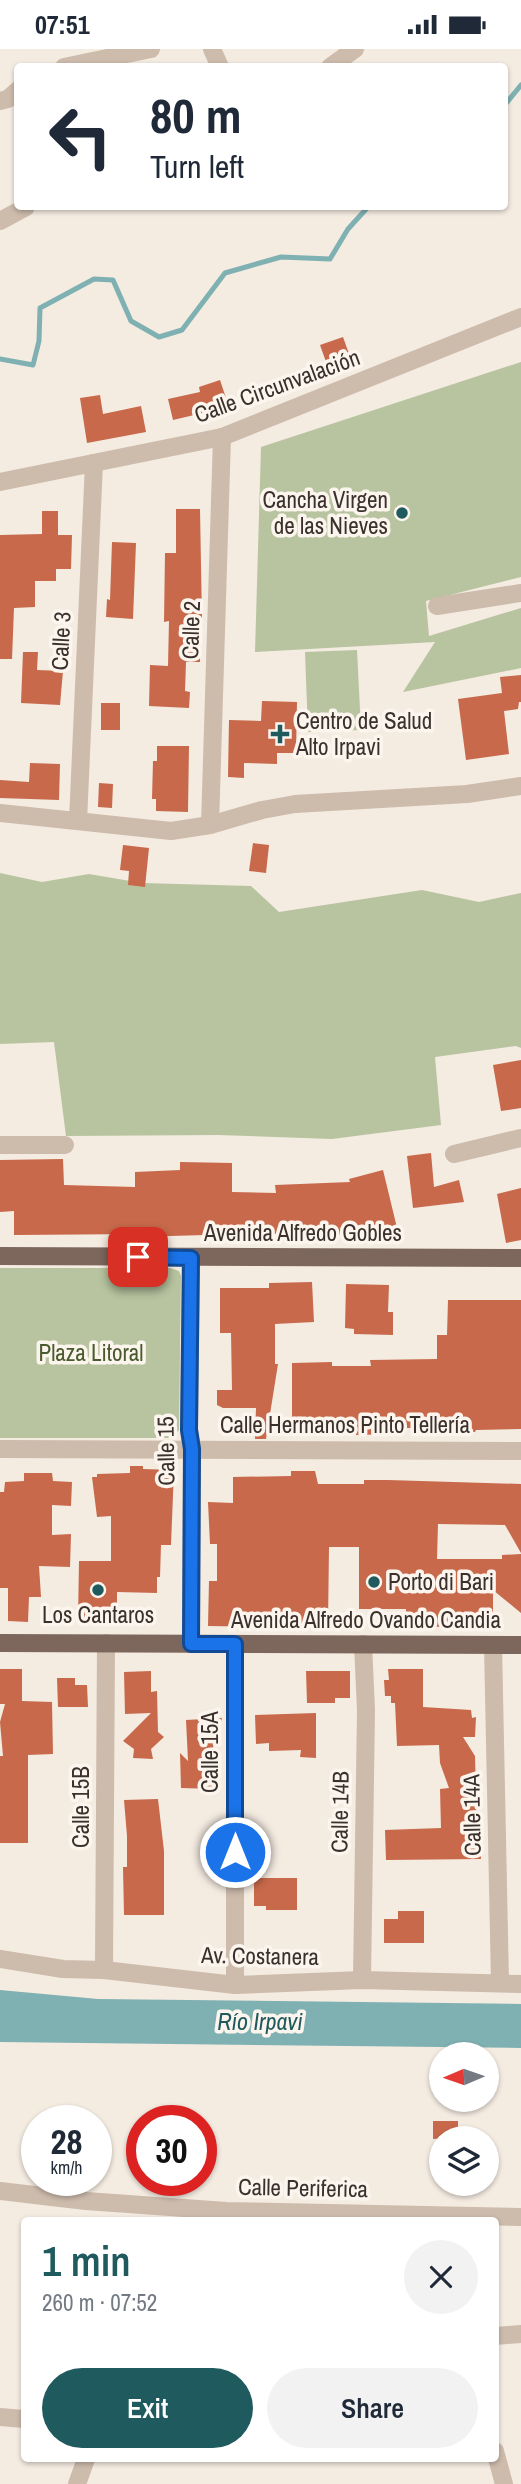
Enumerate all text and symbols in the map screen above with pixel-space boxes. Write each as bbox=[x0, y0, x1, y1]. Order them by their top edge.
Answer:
text: 07:51 bbox=[35, 7, 90, 42]
text: 80 m bbox=[150, 82, 242, 148]
icon: left bbox=[35, 91, 126, 182]
text: Turn left bbox=[150, 145, 244, 188]
street label: Calle Circunvalación bbox=[190, 341, 364, 430]
place label: Cancha Virgen de las Nieves bbox=[263, 484, 388, 541]
marker: Cancha Virgen de las Nieves bbox=[394, 505, 410, 521]
street label: Calle 2 bbox=[174, 600, 207, 660]
street label: Calle 3 bbox=[43, 611, 78, 671]
place label: Centro de Salud Alto Irpavi bbox=[295, 705, 432, 762]
marker: Centro de Salud Alto Irpavi bbox=[270, 724, 290, 744]
street label: Avenida Alfredo Gobles bbox=[203, 1217, 402, 1248]
pin bbox=[108, 1227, 168, 1287]
icon: arrive bbox=[119, 1238, 157, 1276]
park label: Plaza Litoral bbox=[39, 1337, 143, 1368]
street label: Calle Hermanos Pinto Tellería bbox=[220, 1409, 471, 1440]
street label: Calle 15 bbox=[149, 1416, 182, 1486]
place label: Porto di Bari bbox=[388, 1566, 494, 1597]
marker: Porto di Bari bbox=[366, 1574, 382, 1590]
marker: Los Cantaros bbox=[90, 1582, 106, 1598]
place label: Los Cantaros bbox=[42, 1599, 154, 1630]
street label: Avenida Alfredo Ovando Candia bbox=[230, 1604, 502, 1635]
street label: Calle 15A bbox=[194, 1711, 225, 1793]
street label: Calle 15B bbox=[65, 1766, 96, 1848]
street label: Calle 14B bbox=[323, 1771, 356, 1853]
street label: Calle 14A bbox=[455, 1773, 488, 1856]
position arrow bbox=[198, 1815, 272, 1889]
street label: Av. Costanera bbox=[200, 1939, 320, 1972]
water label: Río Irpavi bbox=[217, 2005, 303, 2037]
north arrow bbox=[429, 2042, 499, 2112]
map controls bbox=[429, 2042, 499, 2196]
speed limit sign: 30 bbox=[126, 2105, 217, 2196]
text: 28 bbox=[51, 2118, 82, 2165]
button: layers bbox=[429, 2126, 499, 2196]
text: km/h bbox=[51, 2155, 83, 2180]
street label: Calle Periferica bbox=[238, 2171, 369, 2204]
text: 1 min bbox=[42, 2233, 131, 2289]
button: close bbox=[404, 2240, 478, 2314]
text: 260 m · 07:52 bbox=[42, 2287, 157, 2318]
button: Exit bbox=[42, 2368, 253, 2448]
button: Share bbox=[267, 2368, 478, 2448]

